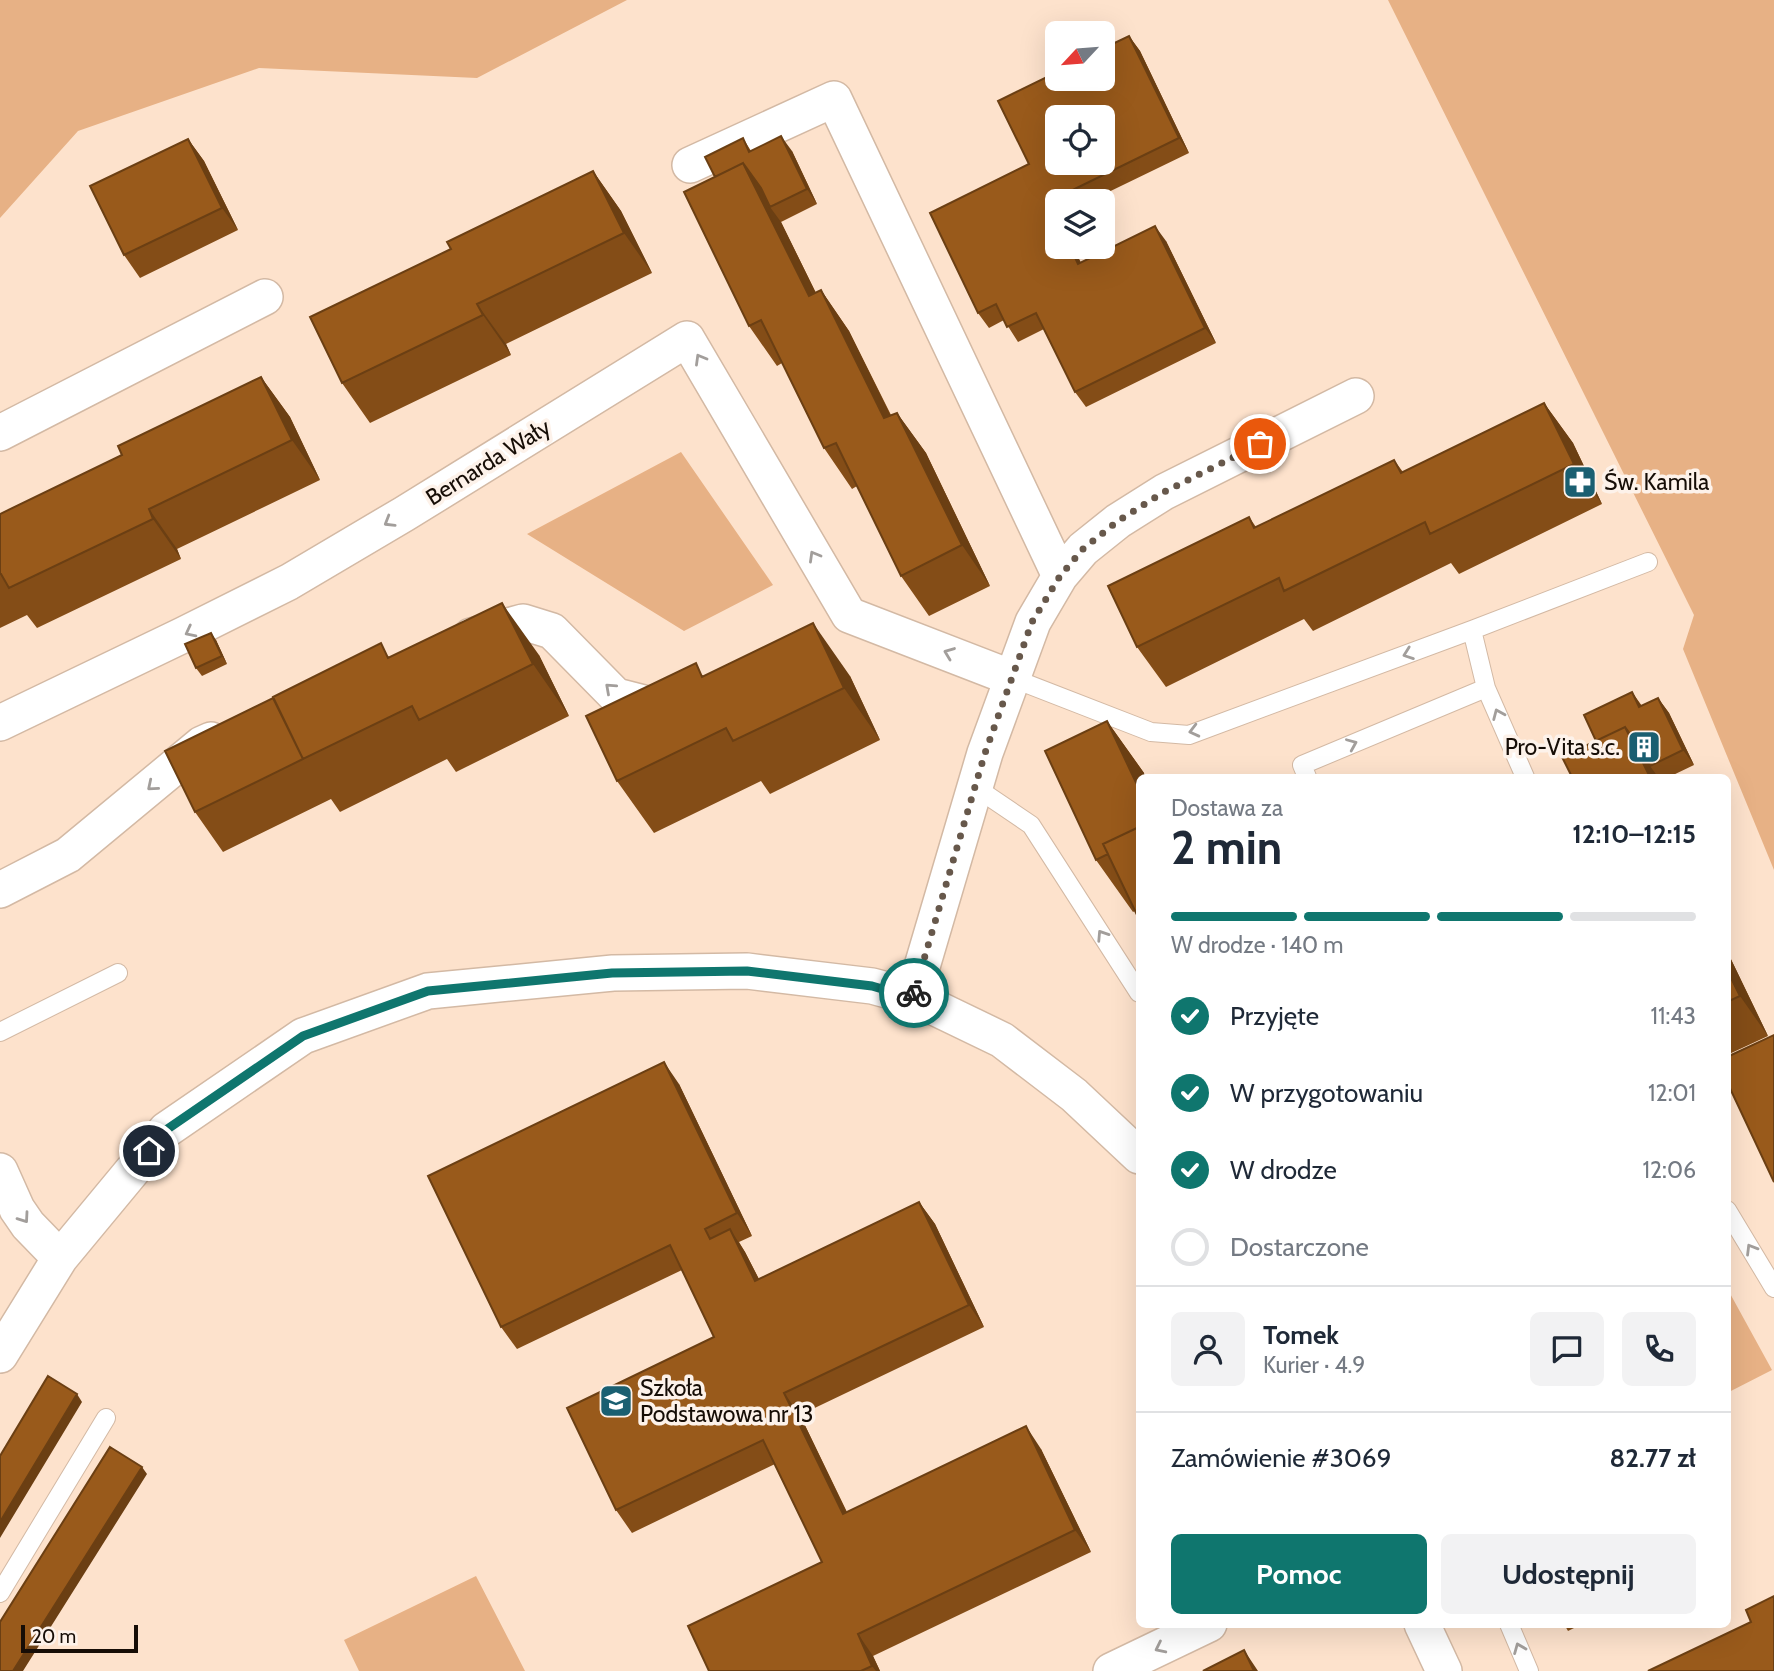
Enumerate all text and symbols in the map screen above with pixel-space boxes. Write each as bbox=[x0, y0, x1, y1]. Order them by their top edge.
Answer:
north arrow bbox=[1045, 21, 1115, 91]
map controls bbox=[1045, 21, 1115, 259]
button: locate bbox=[1045, 105, 1115, 175]
button: layers bbox=[1045, 189, 1115, 259]
one-way arrow bbox=[695, 354, 708, 367]
street label: Bernarda Wały bbox=[421, 412, 556, 511]
pin bbox=[1230, 414, 1290, 474]
icon: bag bbox=[1241, 425, 1279, 463]
pharmacy icon: Św. Kamila bbox=[1561, 463, 1599, 501]
place label: Św. Kamila bbox=[1604, 468, 1709, 496]
one-way arrow bbox=[384, 514, 397, 527]
one-way arrow bbox=[810, 550, 823, 563]
one-way arrow bbox=[185, 623, 197, 637]
one-way arrow bbox=[1403, 646, 1415, 660]
one-way arrow bbox=[943, 648, 955, 662]
one-way arrow bbox=[605, 684, 618, 696]
one-way arrow bbox=[1492, 709, 1506, 721]
one-way arrow bbox=[1189, 723, 1201, 737]
building icon: Pro-Vita s.c. bbox=[1625, 728, 1663, 766]
place label: Pro-Vita s.c. bbox=[1505, 733, 1620, 761]
one-way arrow bbox=[1346, 738, 1358, 752]
one-way arrow bbox=[147, 778, 160, 790]
text: Dostawa za bbox=[1171, 794, 1283, 822]
text: 12:10–12:15 bbox=[1572, 818, 1696, 850]
text: 2 min bbox=[1171, 820, 1282, 876]
one-way arrow bbox=[1098, 930, 1111, 943]
text: W drodze · 140 m bbox=[1171, 931, 1343, 959]
courier bbox=[879, 958, 949, 1028]
icon: bike bbox=[895, 974, 933, 1012]
icon: check bbox=[1171, 997, 1209, 1035]
text: Przyjęte bbox=[1230, 1000, 1319, 1032]
text: 11:43 bbox=[1650, 1002, 1696, 1030]
icon: check bbox=[1171, 1074, 1209, 1112]
text: W przygotowaniu bbox=[1230, 1077, 1423, 1109]
text: 12:01 bbox=[1648, 1079, 1696, 1107]
pin bbox=[119, 1121, 179, 1181]
icon: home bbox=[130, 1132, 168, 1170]
icon: check bbox=[1171, 1151, 1209, 1189]
text: W drodze bbox=[1230, 1154, 1337, 1186]
text: 12:06 bbox=[1643, 1156, 1696, 1184]
one-way arrow bbox=[16, 1210, 28, 1223]
text: Dostarczone bbox=[1230, 1231, 1369, 1263]
one-way arrow bbox=[1746, 1244, 1759, 1257]
button: person bbox=[1171, 1312, 1245, 1386]
button: chat bbox=[1530, 1312, 1604, 1386]
button: phone bbox=[1622, 1312, 1696, 1386]
text: Tomek bbox=[1263, 1319, 1339, 1351]
text: Kurier · 4.9 bbox=[1263, 1351, 1365, 1379]
place label: Szkoła Podstawowa nr 13 bbox=[640, 1374, 813, 1428]
school or university icon: Szkoła Podstawowa nr 13 bbox=[597, 1382, 635, 1420]
text: Zamówienie #3069 bbox=[1171, 1442, 1391, 1474]
text: 82.77 zł bbox=[1609, 1442, 1696, 1474]
button: Pomoc bbox=[1171, 1534, 1427, 1614]
button: Udostępnij bbox=[1441, 1534, 1696, 1614]
scale bar bbox=[21, 1622, 138, 1654]
text: 20 m bbox=[32, 1625, 76, 1648]
one-way arrow bbox=[1155, 1639, 1167, 1653]
one-way arrow bbox=[1513, 1642, 1527, 1655]

